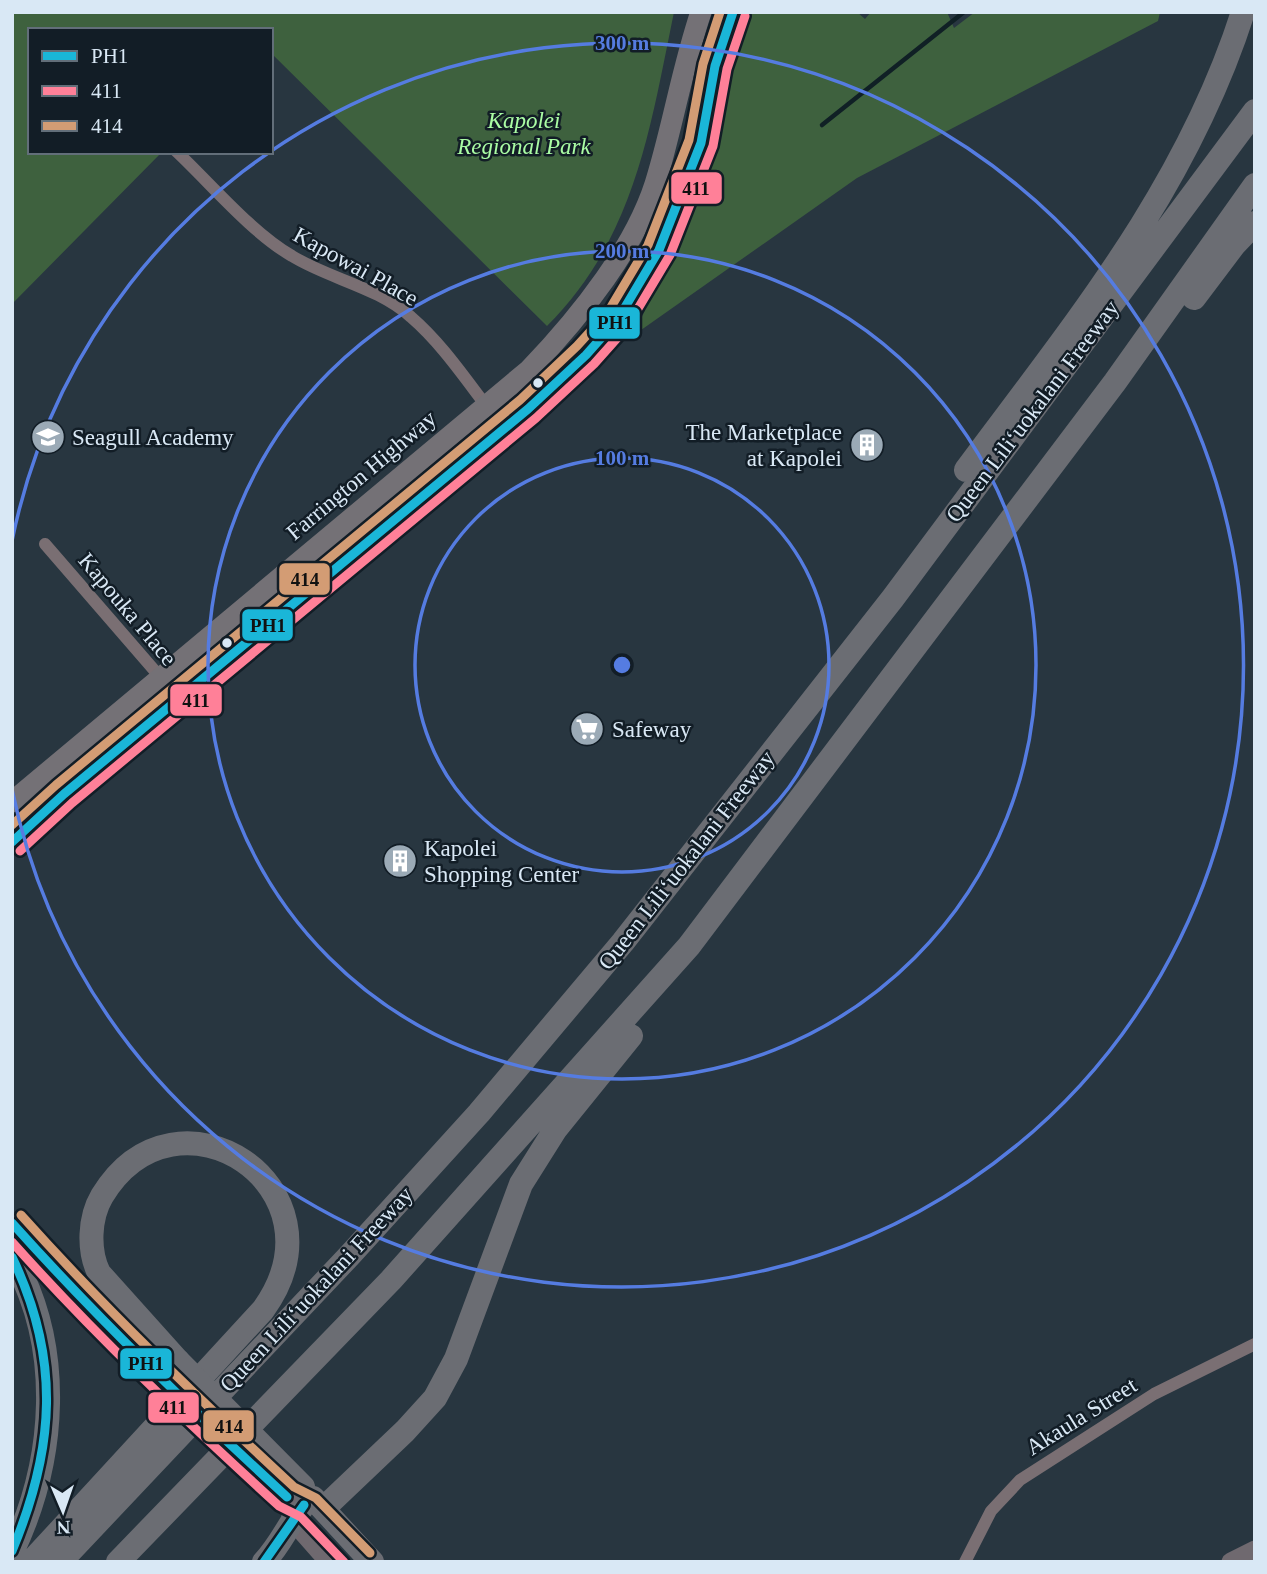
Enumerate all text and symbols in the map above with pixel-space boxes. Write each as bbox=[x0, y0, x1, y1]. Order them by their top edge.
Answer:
legend bbox=[28, 28, 273, 154]
text: 300 m bbox=[595, 31, 650, 55]
text: PH1 bbox=[91, 44, 128, 68]
text: 411 bbox=[91, 79, 122, 103]
park label: Kapolei Regional Park bbox=[456, 108, 592, 159]
text: 414 bbox=[91, 114, 123, 138]
line badge: 411 bbox=[670, 171, 723, 205]
text: 411 bbox=[682, 178, 710, 199]
street label: Kapowai Place bbox=[289, 222, 422, 311]
text: 200 m bbox=[595, 239, 650, 263]
street label: Queen Liliʻuokalani Freeway bbox=[941, 295, 1124, 527]
line badge: PH1 bbox=[588, 306, 641, 340]
text: PH1 bbox=[597, 312, 633, 333]
unlabelled marker bbox=[531, 376, 545, 390]
street label: Farrington Highway bbox=[282, 405, 441, 545]
school or university icon: Seagull Academy bbox=[29, 418, 67, 456]
place label: The Marketplace at Kapolei bbox=[686, 420, 842, 471]
place label: Seagull Academy bbox=[72, 425, 234, 450]
building icon: The Marketplace at Kapolei bbox=[848, 426, 886, 464]
text: 100 m bbox=[595, 446, 650, 470]
street label: Kapouka Place bbox=[73, 548, 182, 670]
line badge: 414 bbox=[278, 562, 331, 596]
text: 414 bbox=[291, 569, 320, 590]
line badge: PH1 bbox=[241, 608, 294, 642]
text: PH1 bbox=[250, 615, 286, 636]
unlabelled marker bbox=[220, 636, 234, 650]
centre of rings bbox=[610, 653, 634, 677]
line badge: 411 bbox=[169, 683, 223, 717]
text: 411 bbox=[182, 690, 210, 711]
supermarket icon: Safeway bbox=[568, 710, 606, 748]
place label: Safeway bbox=[612, 717, 692, 742]
street label: Queen Liliʻuokalani Freeway bbox=[593, 746, 780, 975]
place label: Kapolei Shopping Center bbox=[424, 836, 580, 887]
building icon: Kapolei Shopping Center bbox=[381, 842, 419, 880]
street label: Queen Liliʻuokalani Freeway bbox=[215, 1181, 418, 1397]
line badge: PH1 bbox=[119, 1347, 173, 1380]
text: PH1 bbox=[128, 1353, 164, 1374]
street label: Akaula Street bbox=[1021, 1372, 1142, 1460]
line badge: 411 bbox=[147, 1391, 200, 1424]
text: 411 bbox=[159, 1397, 187, 1418]
line badge: 414 bbox=[202, 1409, 255, 1443]
text: 414 bbox=[215, 1416, 244, 1437]
north arrow bbox=[28, 1476, 98, 1546]
text: N bbox=[56, 1517, 71, 1538]

